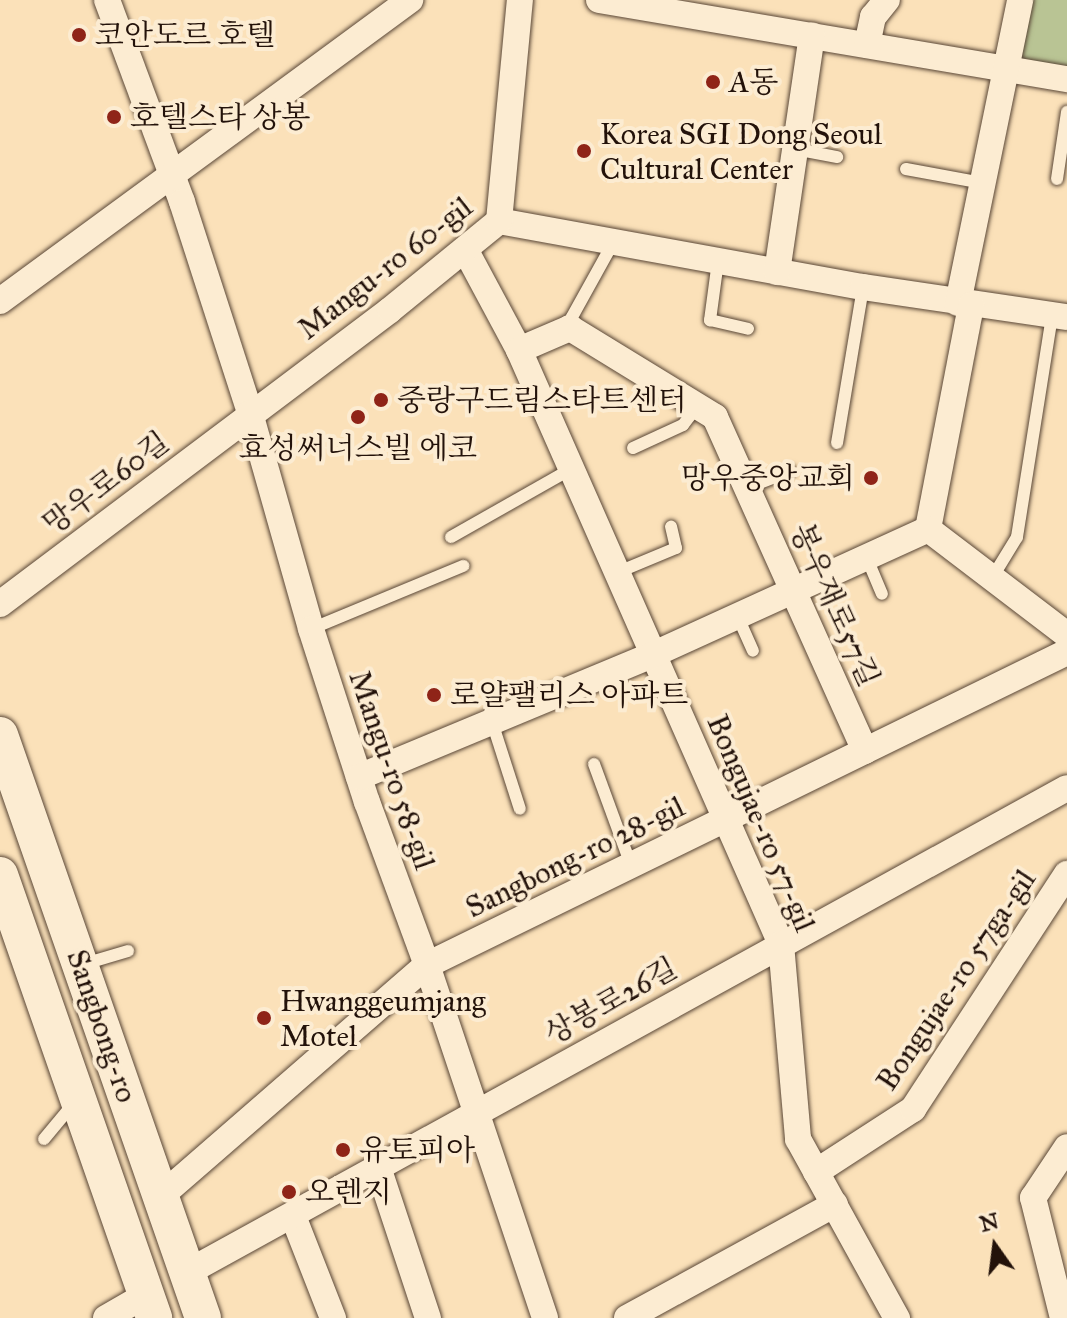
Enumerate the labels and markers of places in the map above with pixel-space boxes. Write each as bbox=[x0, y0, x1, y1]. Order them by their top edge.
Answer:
place label: 코안도르 호텔 bbox=[95, 17, 275, 53]
marker: 코안도르 호텔 bbox=[70, 26, 88, 44]
place label: A동 bbox=[729, 64, 778, 100]
marker: A동 bbox=[704, 73, 722, 91]
place label: 호텔스타 상봉 bbox=[130, 99, 310, 135]
marker: 호텔스타 상봉 bbox=[105, 108, 123, 126]
place label: Korea SGI Dong Seoul Cultural Center bbox=[600, 116, 882, 186]
marker: Korea SGI Dong Seoul Cultural Center bbox=[575, 142, 593, 160]
place label: 중랑구드림스타트센터 bbox=[397, 382, 687, 418]
marker: 중랑구드림스타트센터 bbox=[372, 391, 390, 409]
marker: 효성써너스빌 에코 bbox=[349, 408, 367, 426]
place label: 효성써너스빌 에코 bbox=[239, 430, 477, 466]
place label: 망우중앙교회 bbox=[681, 460, 855, 496]
marker: 망우중앙교회 bbox=[862, 469, 880, 487]
place label: 로얄팰리스 아파트 bbox=[450, 677, 688, 713]
marker: 로얄팰리스 아파트 bbox=[425, 686, 443, 704]
place label: Hwanggeumjang Motel bbox=[280, 983, 486, 1054]
marker: Hwanggeumjang Motel bbox=[255, 1009, 273, 1027]
place label: 유토피아 bbox=[359, 1132, 475, 1168]
marker: 유토피아 bbox=[334, 1141, 352, 1159]
place label: 오렌지 bbox=[305, 1174, 392, 1210]
marker: 오렌지 bbox=[280, 1183, 298, 1201]

